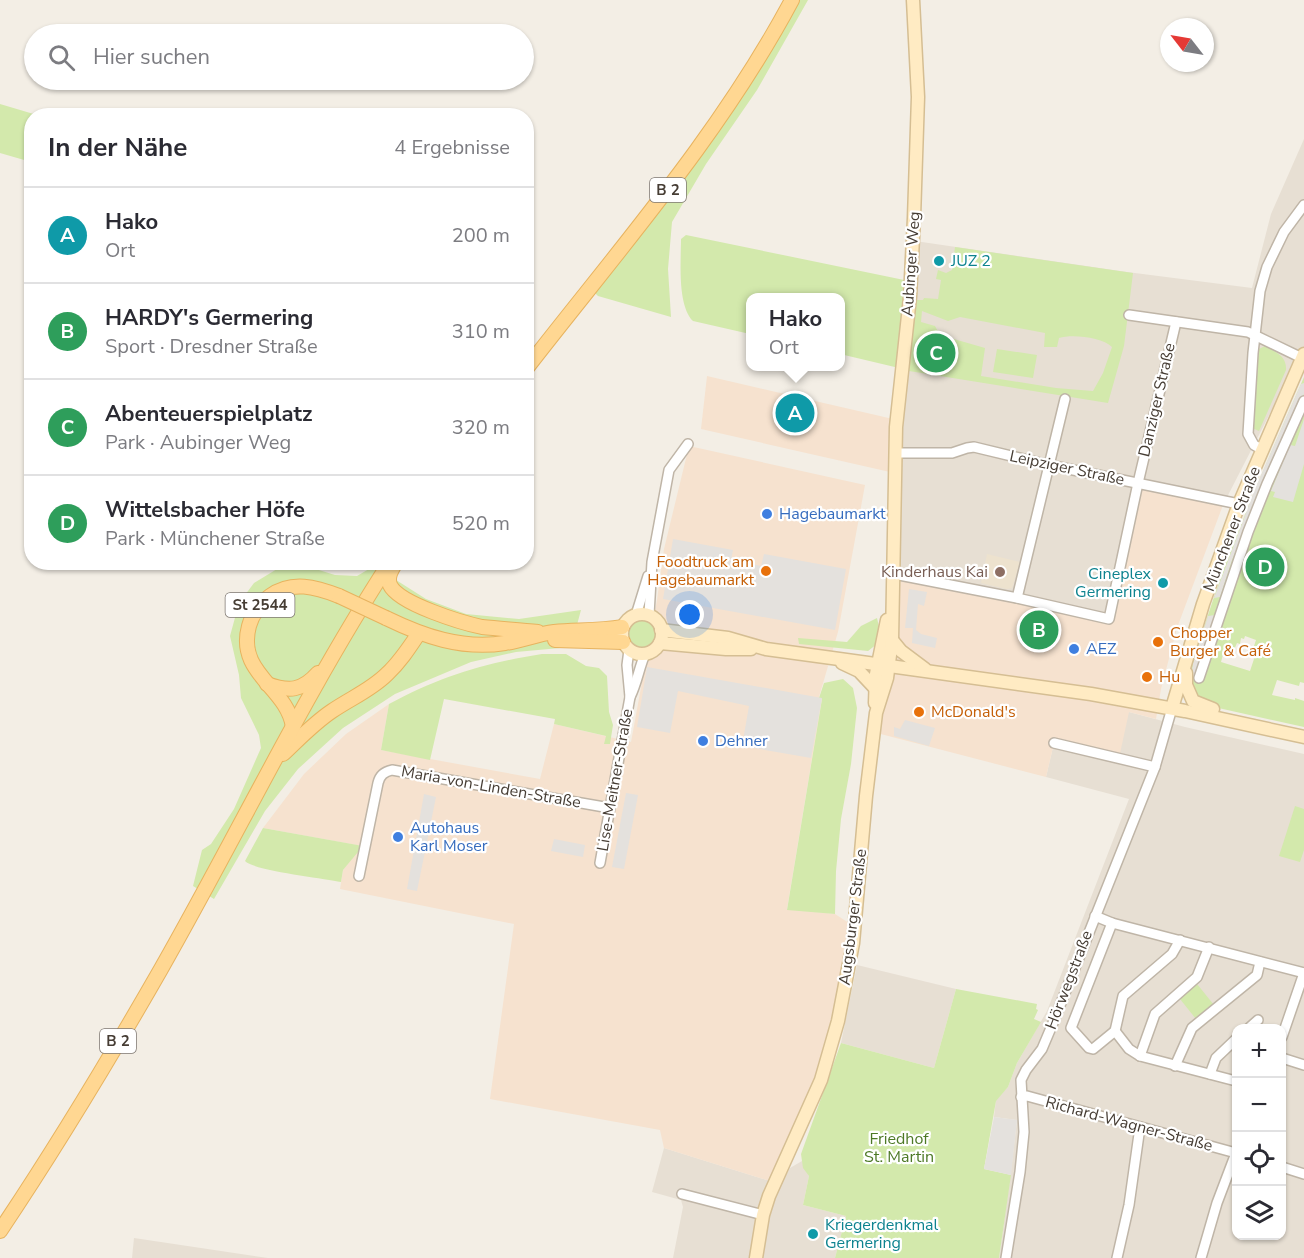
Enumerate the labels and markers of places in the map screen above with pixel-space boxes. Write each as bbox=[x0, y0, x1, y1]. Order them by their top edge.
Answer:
place label: JUZ 2 bbox=[950, 250, 991, 272]
marker: JUZ 2 bbox=[932, 254, 946, 268]
pin: C bbox=[916, 330, 956, 376]
pin: A bbox=[776, 390, 814, 436]
place label: Hagebaumarkt bbox=[779, 503, 886, 525]
marker: Hagebaumarkt bbox=[760, 507, 774, 521]
pin: D bbox=[1246, 544, 1284, 590]
place label: Foodtruck am Hagebaumarkt bbox=[647, 551, 754, 591]
place label: Kinderhaus Kai bbox=[881, 561, 988, 583]
place label: Cineplex Germering bbox=[1075, 563, 1152, 603]
marker: Foodtruck am Hagebaumarkt bbox=[759, 564, 773, 578]
marker: Kinderhaus Kai bbox=[993, 565, 1007, 579]
marker: Cineplex Germering bbox=[1156, 576, 1170, 590]
pin: B bbox=[1020, 608, 1058, 652]
place label: Chopper Burger & Café bbox=[1170, 622, 1271, 662]
marker: Chopper Burger & Café bbox=[1151, 635, 1165, 649]
place label: AEZ bbox=[1086, 638, 1117, 660]
marker: AEZ bbox=[1067, 642, 1081, 656]
place label: Hu bbox=[1159, 666, 1180, 688]
marker: Hu bbox=[1140, 670, 1154, 684]
place label: McDonald's bbox=[931, 701, 1016, 723]
marker: McDonald's bbox=[912, 705, 926, 719]
place label: Dehner bbox=[715, 730, 768, 752]
marker: Dehner bbox=[696, 734, 710, 748]
place label: Autohaus Karl Moser bbox=[410, 817, 488, 857]
marker: Autohaus Karl Moser bbox=[391, 830, 405, 844]
place label: Kriegerdenkmal Germering bbox=[825, 1214, 939, 1254]
marker: Kriegerdenkmal Germering bbox=[806, 1227, 820, 1241]

